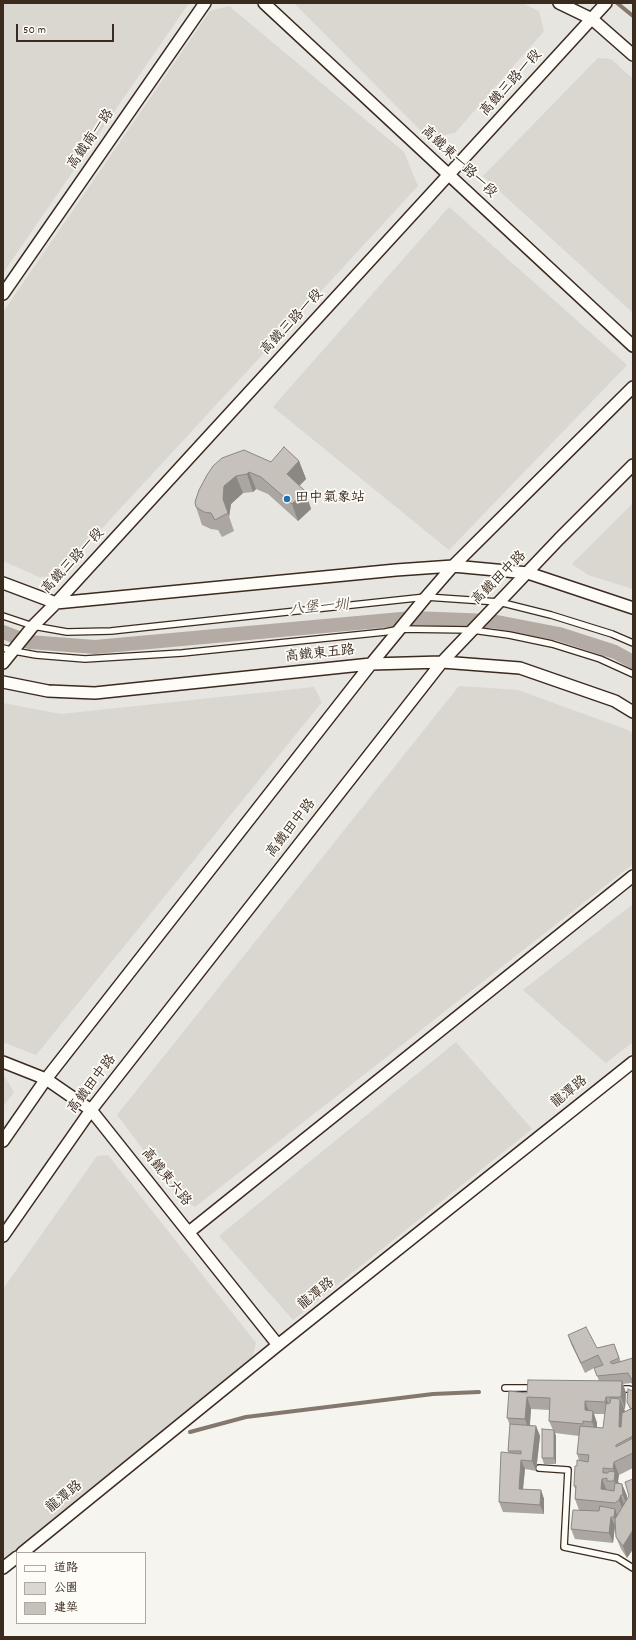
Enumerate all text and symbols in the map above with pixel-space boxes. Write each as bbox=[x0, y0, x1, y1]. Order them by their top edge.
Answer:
scale bar bbox=[18, 16, 116, 42]
text: 50 m bbox=[23, 22, 46, 39]
street label: 高鐵三路一段 bbox=[478, 47, 546, 121]
street label: 高鐵南一路 bbox=[65, 107, 119, 173]
street label: 高鐵東一路一段 bbox=[416, 123, 500, 203]
street label: 高鐵三路一段 bbox=[258, 287, 328, 359]
place label: 田中氣象站 bbox=[295, 491, 365, 507]
marker: 田中氣象站 bbox=[282, 494, 292, 504]
street label: 高鐵三路一段 bbox=[39, 526, 109, 598]
street label: 高鐵田中路 bbox=[469, 548, 531, 610]
water label: 八堡一圳 bbox=[288, 597, 350, 621]
street label: 高鐵東五路 bbox=[284, 643, 356, 667]
street label: 高鐵田中路 bbox=[264, 796, 320, 862]
street label: 高鐵田中路 bbox=[65, 1052, 121, 1118]
street label: 龍潭路 bbox=[548, 1073, 592, 1113]
street label: 高鐵東六路 bbox=[136, 1146, 194, 1210]
street label: 龍潭路 bbox=[295, 1275, 339, 1315]
street label: 龍潭路 bbox=[43, 1478, 87, 1518]
legend bbox=[16, 1552, 146, 1624]
text: 道路 bbox=[54, 1560, 78, 1577]
text: 公園 bbox=[54, 1580, 78, 1597]
text: 建築 bbox=[54, 1600, 78, 1617]

